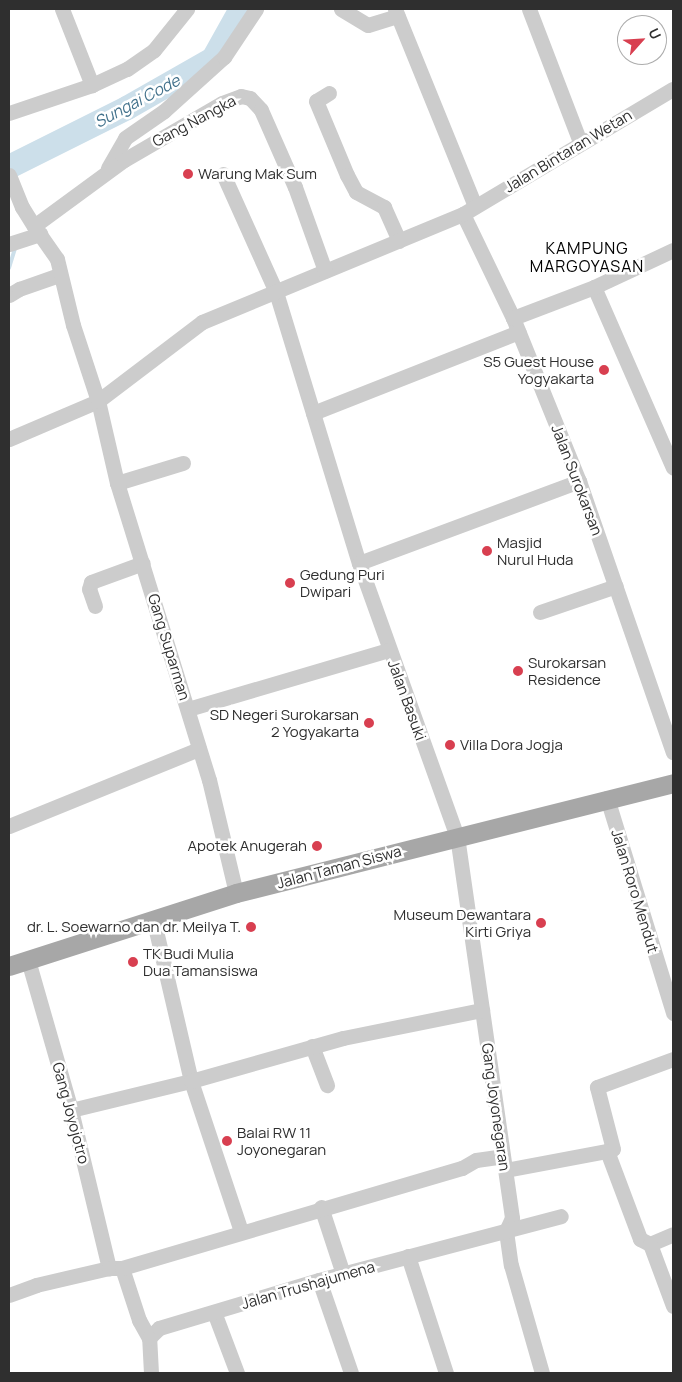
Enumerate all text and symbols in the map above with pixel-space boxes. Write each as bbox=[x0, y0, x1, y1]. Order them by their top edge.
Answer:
north arrow bbox=[617, 15, 667, 65]
text: U bbox=[644, 25, 666, 42]
water label: Sungai Code bbox=[91, 70, 183, 132]
street label: Gang Nangka bbox=[149, 91, 239, 151]
street label: Jalan Bintaran Wetan bbox=[501, 106, 635, 196]
place label: Warung Mak Sum bbox=[198, 165, 317, 183]
marker: Warung Mak Sum bbox=[182, 168, 194, 180]
district label: KAMPUNG MARGOYASAN bbox=[528, 238, 646, 276]
place label: S5 Guest House Yogyakarta bbox=[483, 352, 594, 387]
marker: S5 Guest House Yogyakarta bbox=[598, 364, 610, 376]
street label: Jalan Surokarsan bbox=[548, 422, 606, 538]
place label: Masjid Nurul Huda bbox=[497, 533, 573, 568]
marker: Masjid Nurul Huda bbox=[481, 545, 493, 557]
place label: Gedung Puri Dwipari bbox=[300, 565, 385, 600]
marker: Gedung Puri Dwipari bbox=[284, 577, 296, 589]
street label: Gang Suparman bbox=[144, 592, 194, 702]
place label: Surokarsan Residence bbox=[528, 653, 606, 688]
street label: Jalan Basuki bbox=[384, 657, 430, 743]
marker: Surokarsan Residence bbox=[512, 665, 524, 677]
place label: SD Negeri Surokarsan 2 Yogyakarta bbox=[210, 705, 359, 740]
marker: SD Negeri Surokarsan 2 Yogyakarta bbox=[363, 717, 375, 729]
place label: Villa Dora Jogja bbox=[460, 736, 563, 754]
marker: Villa Dora Jogja bbox=[444, 739, 456, 751]
street label: Jalan Roro Mendut bbox=[608, 827, 662, 955]
place label: Apotek Anugerah bbox=[188, 837, 307, 855]
marker: Apotek Anugerah bbox=[311, 840, 323, 852]
street label: Jalan Taman Siswa bbox=[275, 842, 403, 892]
place label: Museum Dewantara Kirti Griya bbox=[394, 905, 531, 940]
marker: Museum Dewantara Kirti Griya bbox=[535, 917, 547, 929]
place label: dr. L. Soewarno dan dr. Meilya T. bbox=[27, 918, 241, 936]
marker: dr. L. Soewarno dan dr. Meilya T. bbox=[245, 921, 257, 933]
place label: TK Budi Mulia Dua Tamansiswa bbox=[143, 944, 258, 979]
marker: TK Budi Mulia Dua Tamansiswa bbox=[127, 956, 139, 968]
street label: Gang Joyonegaran bbox=[478, 1042, 514, 1172]
street label: Gang Joyojotro bbox=[49, 1060, 93, 1166]
place label: Balai RW 11 Joyonegaran bbox=[237, 1123, 326, 1158]
marker: Balai RW 11 Joyonegaran bbox=[221, 1135, 233, 1147]
street label: Jalan Trushajumena bbox=[239, 1257, 377, 1313]

